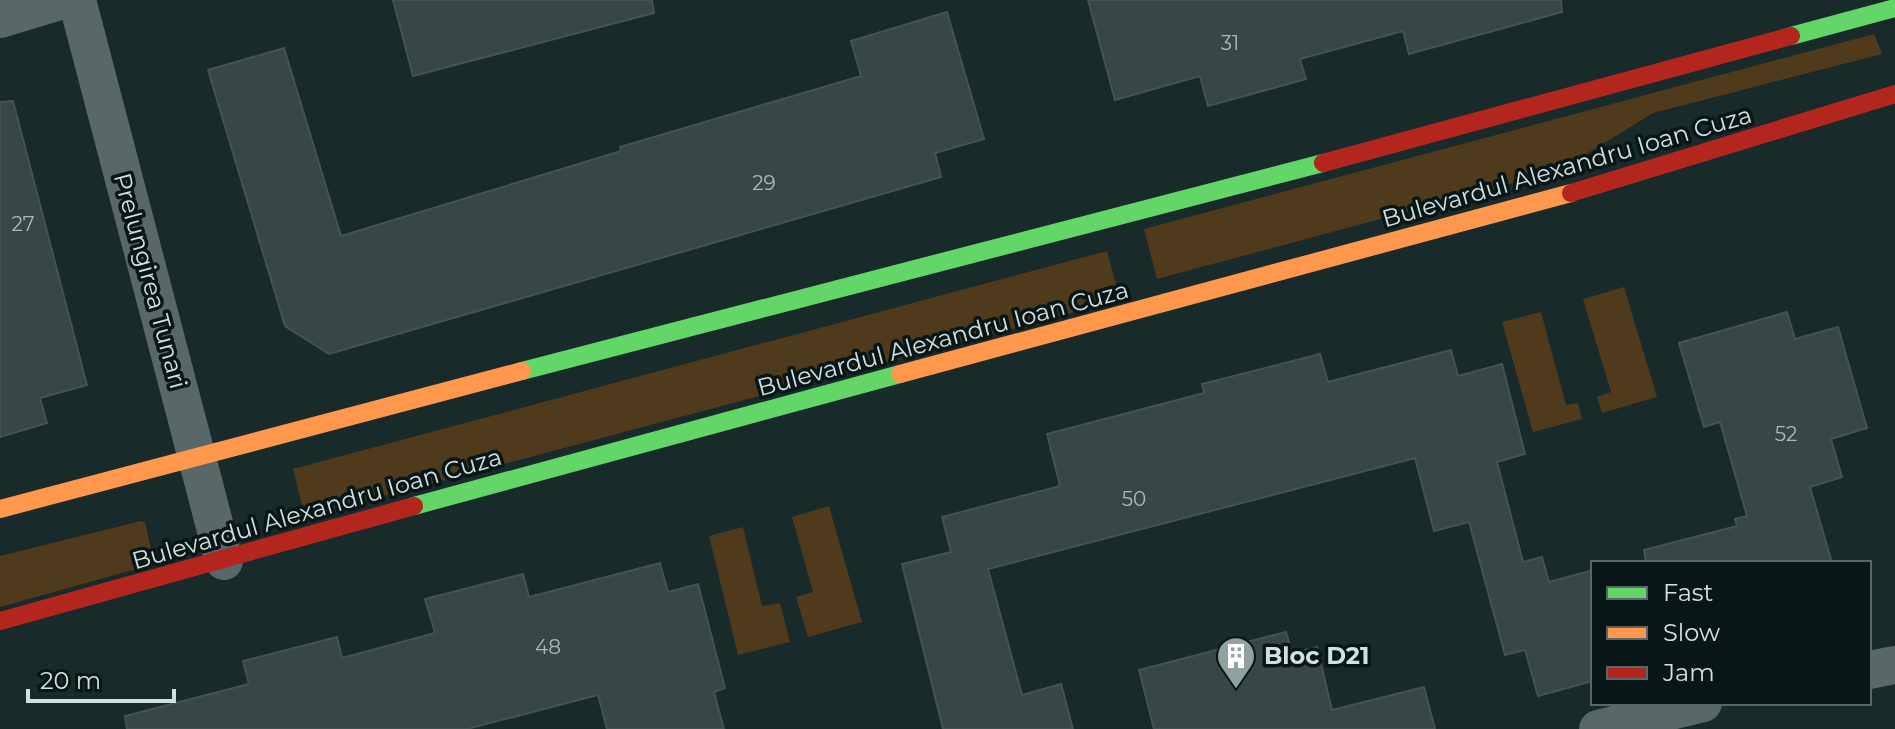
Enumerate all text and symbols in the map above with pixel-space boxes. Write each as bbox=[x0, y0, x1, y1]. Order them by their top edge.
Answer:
house number: 31 bbox=[1221, 31, 1239, 55]
street label: Bulevardul Alexandru Ioan Cuza bbox=[1379, 100, 1755, 233]
street label: Prelungirea Tunari bbox=[108, 170, 193, 392]
house number: 29 bbox=[752, 171, 776, 195]
house number: 27 bbox=[11, 212, 35, 236]
street label: Bulevardul Alexandru Ioan Cuza bbox=[754, 275, 1132, 402]
house number: 52 bbox=[1775, 422, 1797, 446]
street label: Bulevardul Alexandru Ioan Cuza bbox=[129, 442, 505, 575]
house number: 50 bbox=[1122, 487, 1146, 511]
legend bbox=[1591, 561, 1871, 705]
text: Fast bbox=[1663, 578, 1714, 607]
text: Slow bbox=[1663, 618, 1720, 647]
house number: 48 bbox=[535, 635, 561, 659]
building icon: Bloc D21 bbox=[1215, 635, 1257, 690]
place label: Bloc D21 bbox=[1264, 641, 1369, 670]
scale bar bbox=[28, 653, 174, 703]
text: Jam bbox=[1662, 658, 1715, 687]
text: 20 m bbox=[40, 666, 101, 695]

